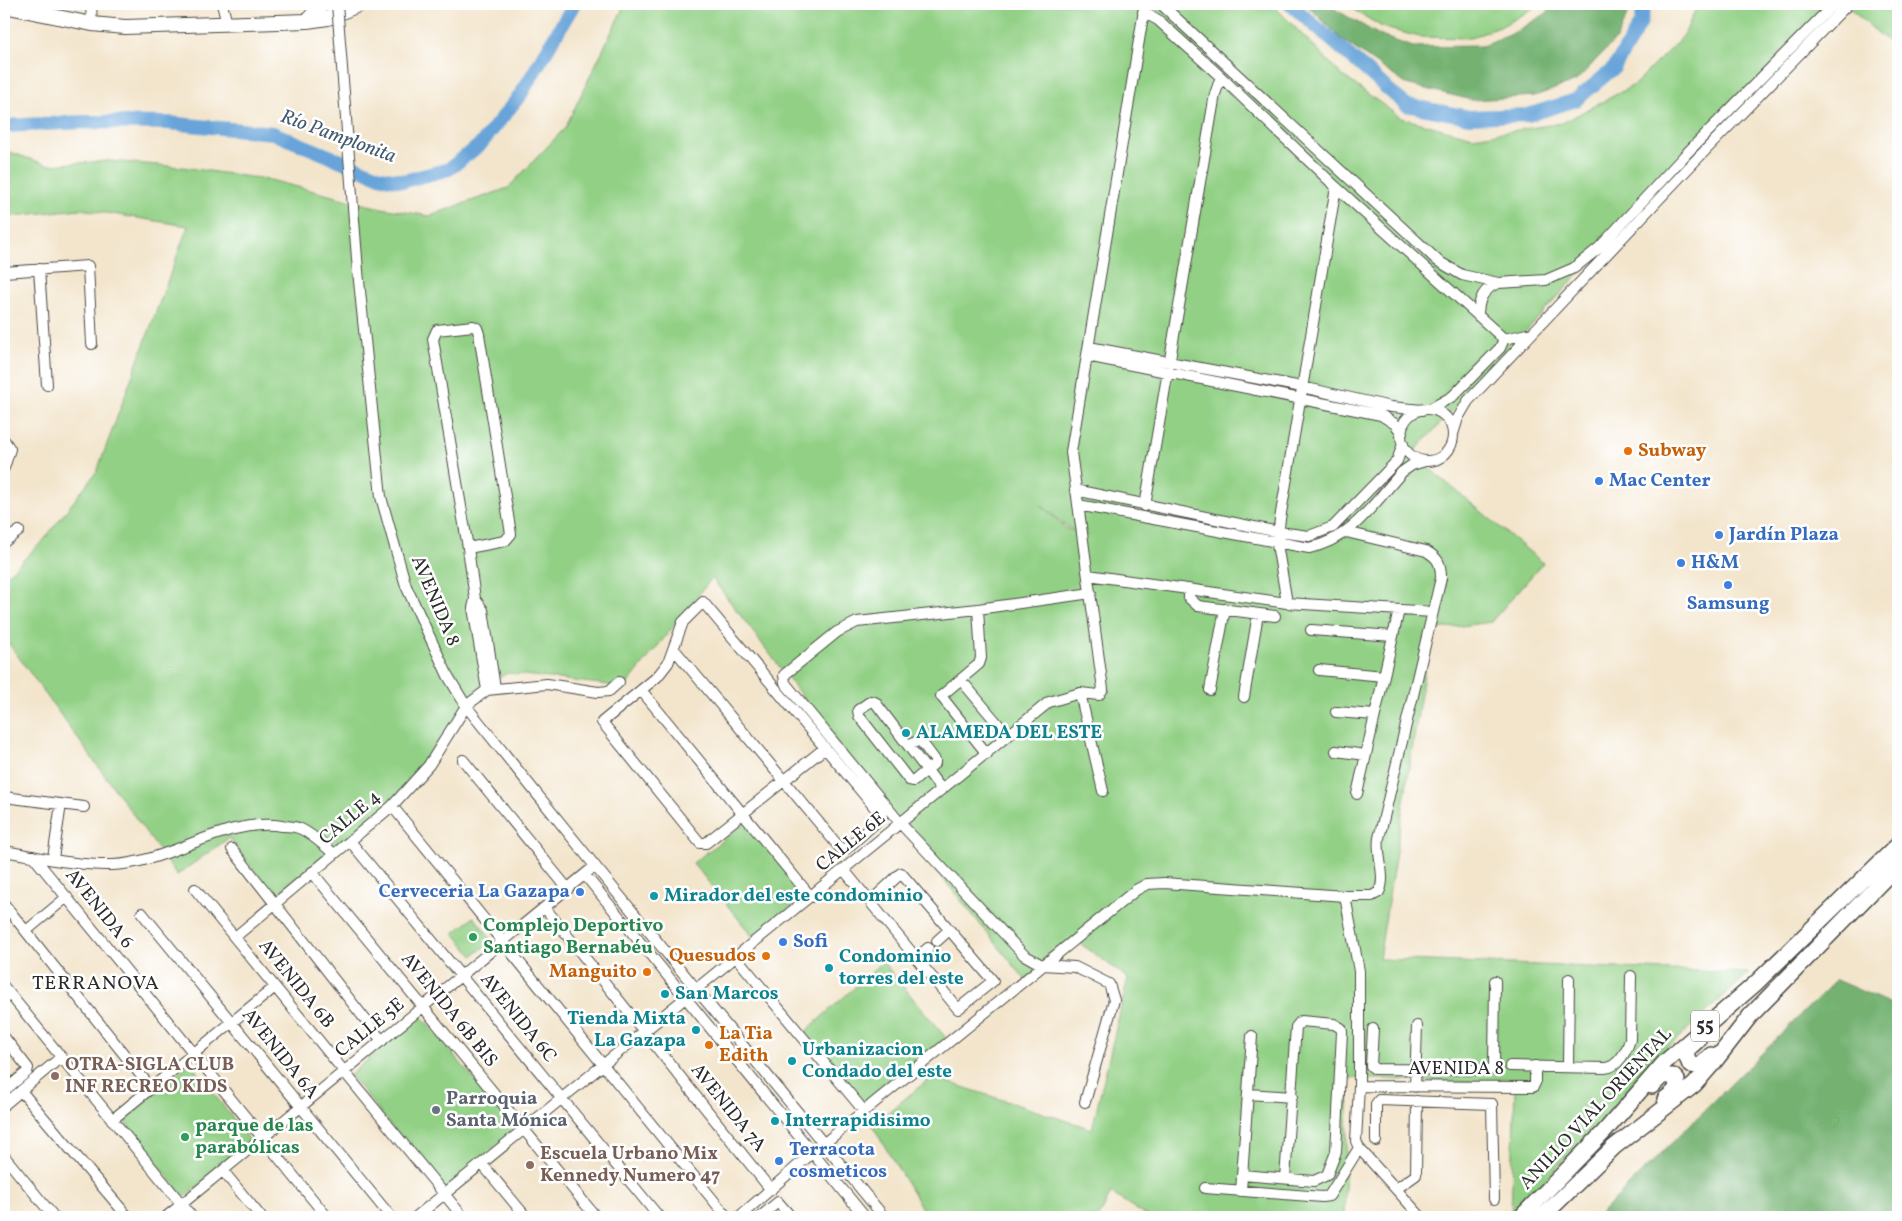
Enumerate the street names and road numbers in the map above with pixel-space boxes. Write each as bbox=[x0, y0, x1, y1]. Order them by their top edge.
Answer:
street label: AVENIDA 8 bbox=[404, 552, 466, 650]
street label: CALLE 4 bbox=[314, 784, 386, 852]
street label: CALLE 6E bbox=[811, 806, 891, 878]
street label: AVENIDA 6 bbox=[59, 863, 139, 955]
street label: AVENIDA 6B bbox=[252, 934, 340, 1034]
street label: AVENIDA 6B BIS bbox=[395, 947, 503, 1073]
street label: AVENIDA 6C bbox=[474, 968, 562, 1068]
street label: CALLE 5E bbox=[330, 992, 410, 1064]
street label: AVENIDA 6A bbox=[235, 1003, 325, 1105]
road number: 55 bbox=[1691, 1010, 1719, 1042]
street label: ANILLO VIAL ORIENTAL bbox=[1514, 1022, 1678, 1196]
street label: AVENIDA 8 bbox=[1408, 1056, 1504, 1082]
street label: AVENIDA 7A bbox=[684, 1058, 772, 1158]

